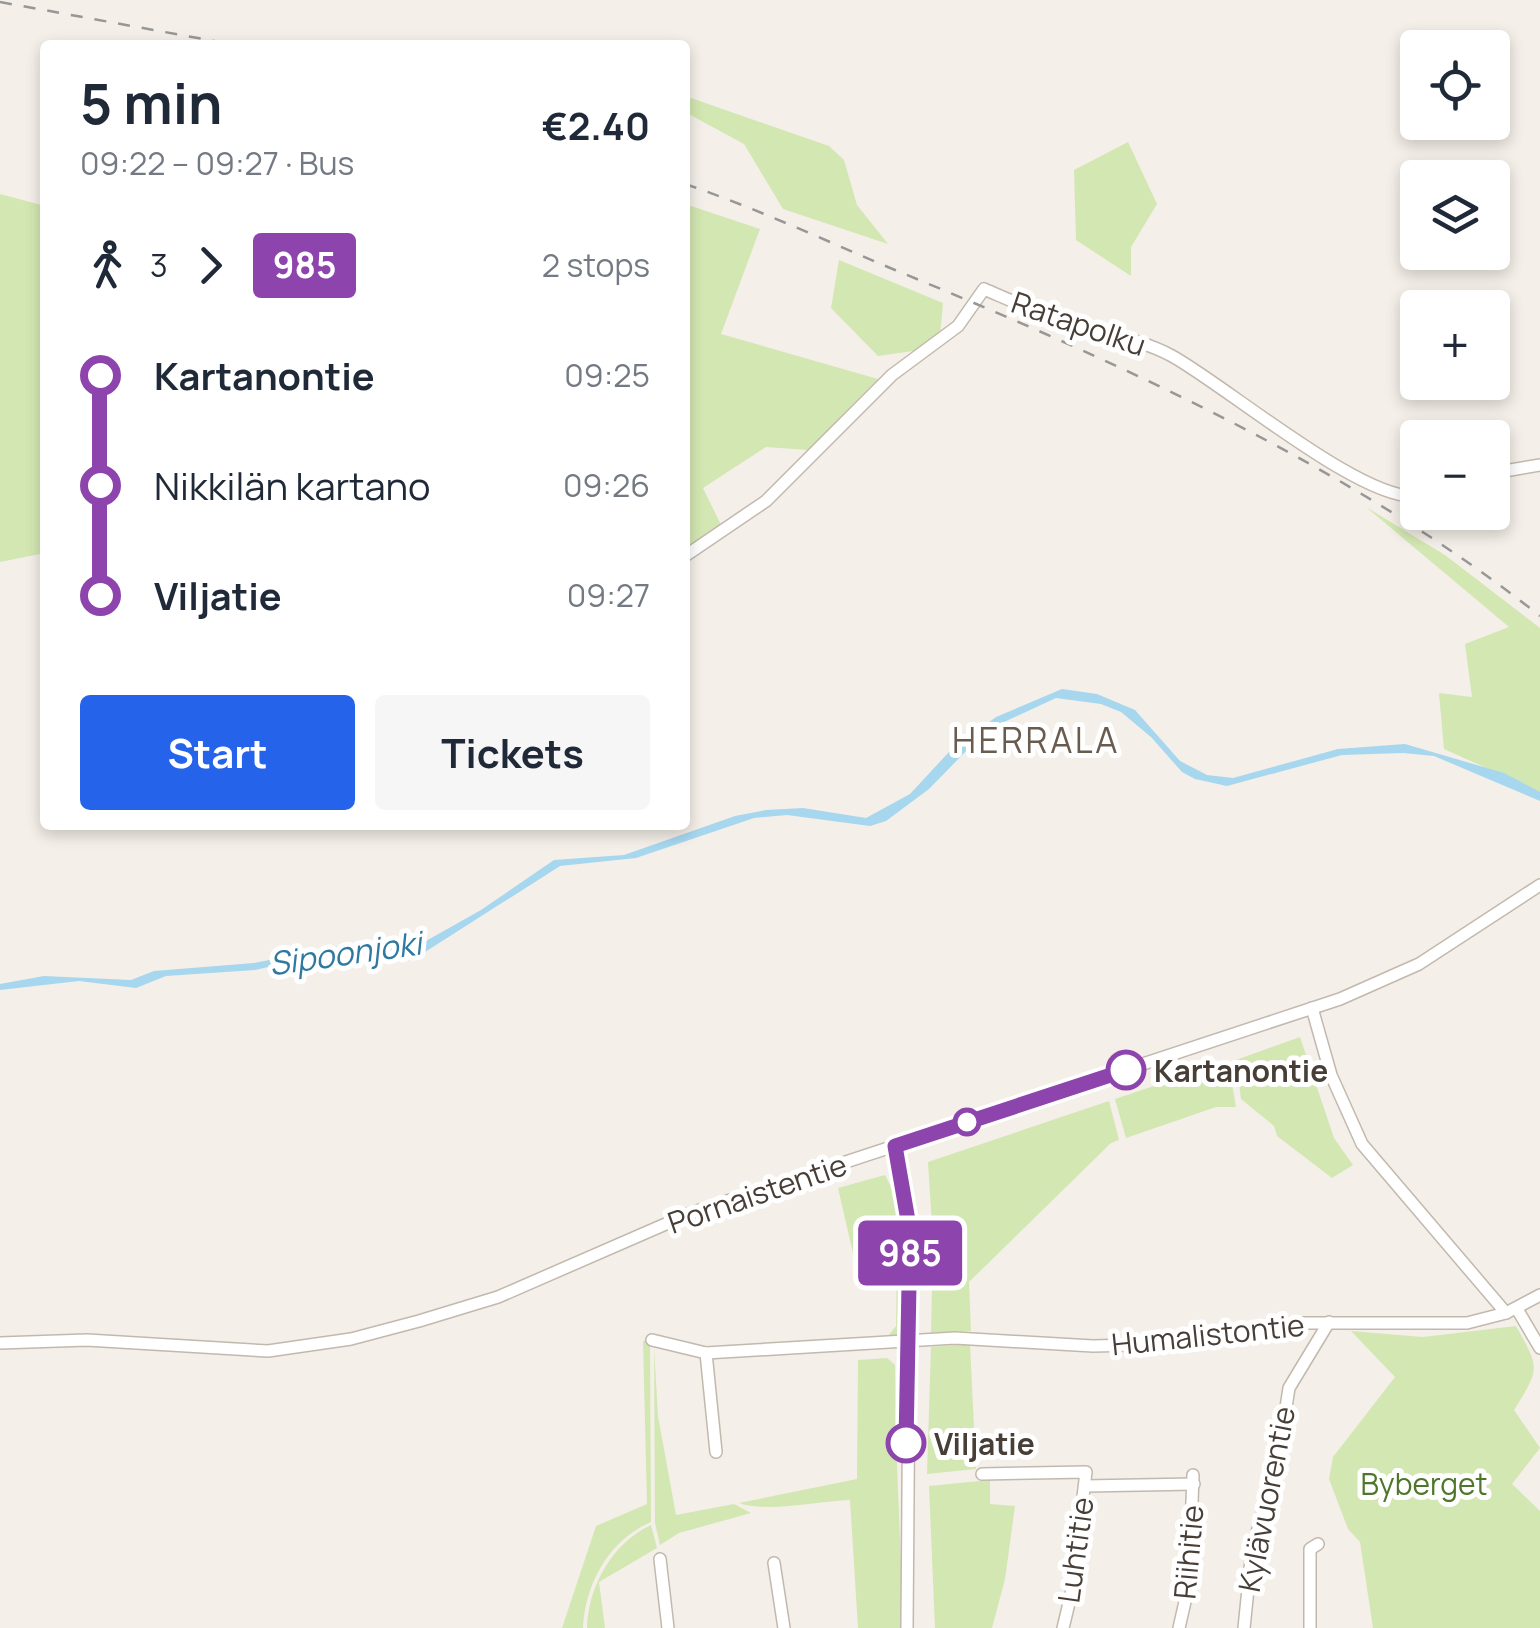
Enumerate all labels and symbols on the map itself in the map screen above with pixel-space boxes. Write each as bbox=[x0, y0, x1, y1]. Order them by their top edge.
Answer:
street label: Ratapolku bbox=[1006, 281, 1152, 365]
district label: HERRALA bbox=[952, 716, 1120, 764]
water label: Sipoonjoki bbox=[266, 920, 427, 985]
place label: Kartanontie bbox=[1154, 1050, 1328, 1091]
marker: Kartanontie bbox=[1107, 1051, 1145, 1089]
unlabelled marker bbox=[954, 1109, 980, 1135]
street label: Pornaistentie bbox=[662, 1143, 852, 1243]
line badge: 985 bbox=[852, 1220, 968, 1286]
street label: Humalistontie bbox=[1110, 1303, 1306, 1365]
street label: Kylävuorentie bbox=[1228, 1403, 1304, 1595]
place label: Viljatie bbox=[934, 1423, 1035, 1464]
marker: Viljatie bbox=[887, 1424, 925, 1462]
park label: Byberget bbox=[1360, 1463, 1488, 1504]
street label: Luhtitie bbox=[1047, 1494, 1103, 1606]
street label: Riihitie bbox=[1163, 1503, 1213, 1601]

